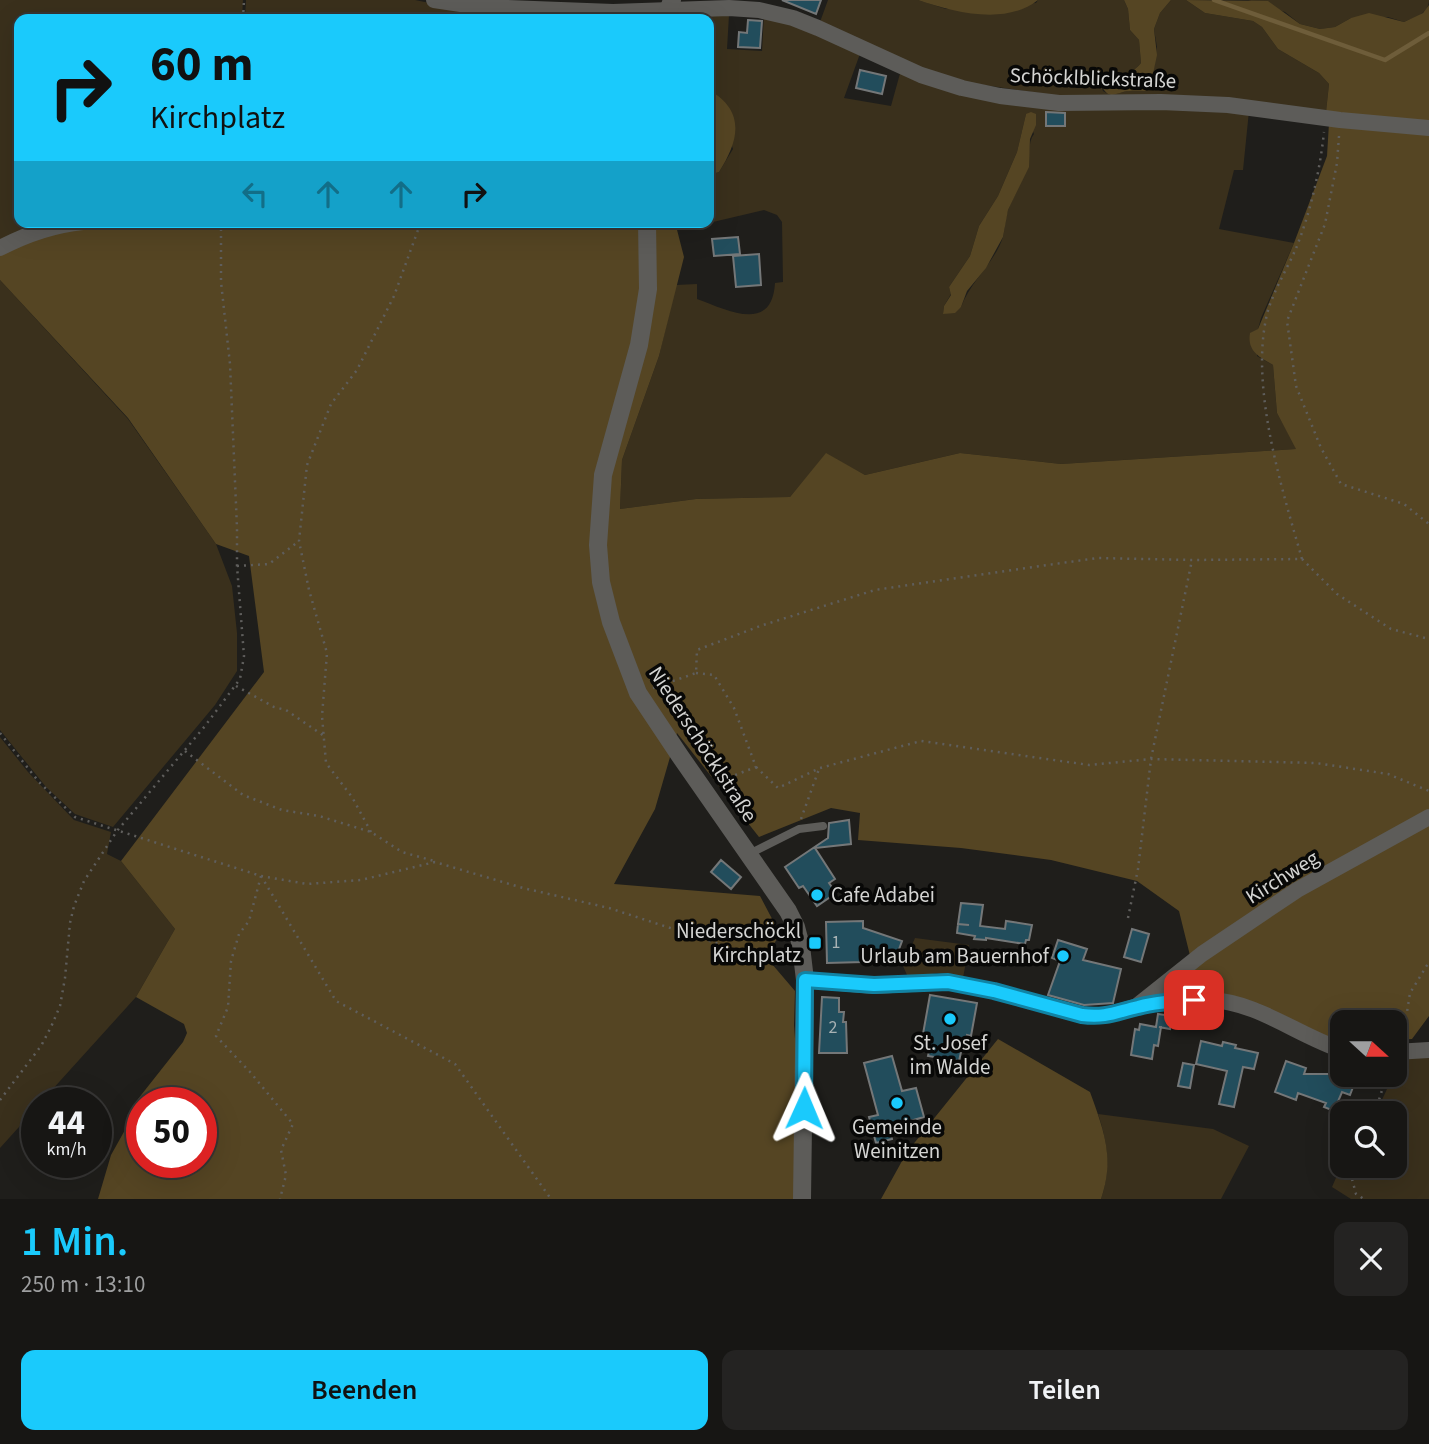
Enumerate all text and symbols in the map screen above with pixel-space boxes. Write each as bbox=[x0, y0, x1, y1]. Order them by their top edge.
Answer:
text: 60 m bbox=[150, 30, 254, 100]
icon: right bbox=[35, 42, 126, 133]
street label: Schöcklblickstraße bbox=[1009, 60, 1177, 96]
text: Kirchplatz bbox=[150, 95, 285, 141]
icon: left bbox=[236, 175, 274, 213]
icon: ahead bbox=[309, 175, 347, 213]
icon: ahead bbox=[382, 175, 420, 213]
icon: right bbox=[455, 175, 493, 213]
street label: Niederschöcklstraße bbox=[641, 660, 765, 828]
street label: Kirchweg bbox=[1240, 843, 1325, 911]
place label: Cafe Adabei bbox=[831, 880, 935, 910]
marker: Cafe Adabei bbox=[809, 887, 825, 903]
place label: Niederschöckl Kirchplatz bbox=[676, 916, 801, 970]
house number: 1 bbox=[832, 930, 840, 955]
marker: Niederschöckl Kirchplatz bbox=[807, 935, 823, 951]
place label: Urlaub am Bauernhof bbox=[860, 941, 1050, 971]
marker: Urlaub am Bauernhof bbox=[1055, 948, 1071, 964]
pin bbox=[1164, 970, 1224, 1030]
icon: arrive bbox=[1175, 981, 1213, 1019]
north arrow bbox=[1330, 1010, 1407, 1087]
map controls bbox=[1330, 1010, 1407, 1178]
marker: St. Josef im Walde bbox=[942, 1011, 958, 1027]
house number: 2 bbox=[829, 1015, 838, 1040]
place label: St. Josef im Walde bbox=[910, 1028, 990, 1082]
position arrow bbox=[767, 1071, 841, 1145]
speed limit sign: 50 bbox=[126, 1087, 217, 1178]
marker: Gemeinde Weinitzen bbox=[889, 1095, 905, 1111]
text: 44 bbox=[48, 1098, 85, 1148]
button: search bbox=[1330, 1101, 1407, 1178]
place label: Gemeinde Weinitzen bbox=[852, 1112, 942, 1166]
text: km/h bbox=[47, 1137, 86, 1162]
text: 1 Min. bbox=[21, 1212, 128, 1272]
button: close bbox=[1334, 1222, 1408, 1296]
text: 250 m · 13:10 bbox=[21, 1268, 145, 1301]
button: Beenden bbox=[21, 1350, 708, 1430]
button: Teilen bbox=[722, 1350, 1408, 1430]

